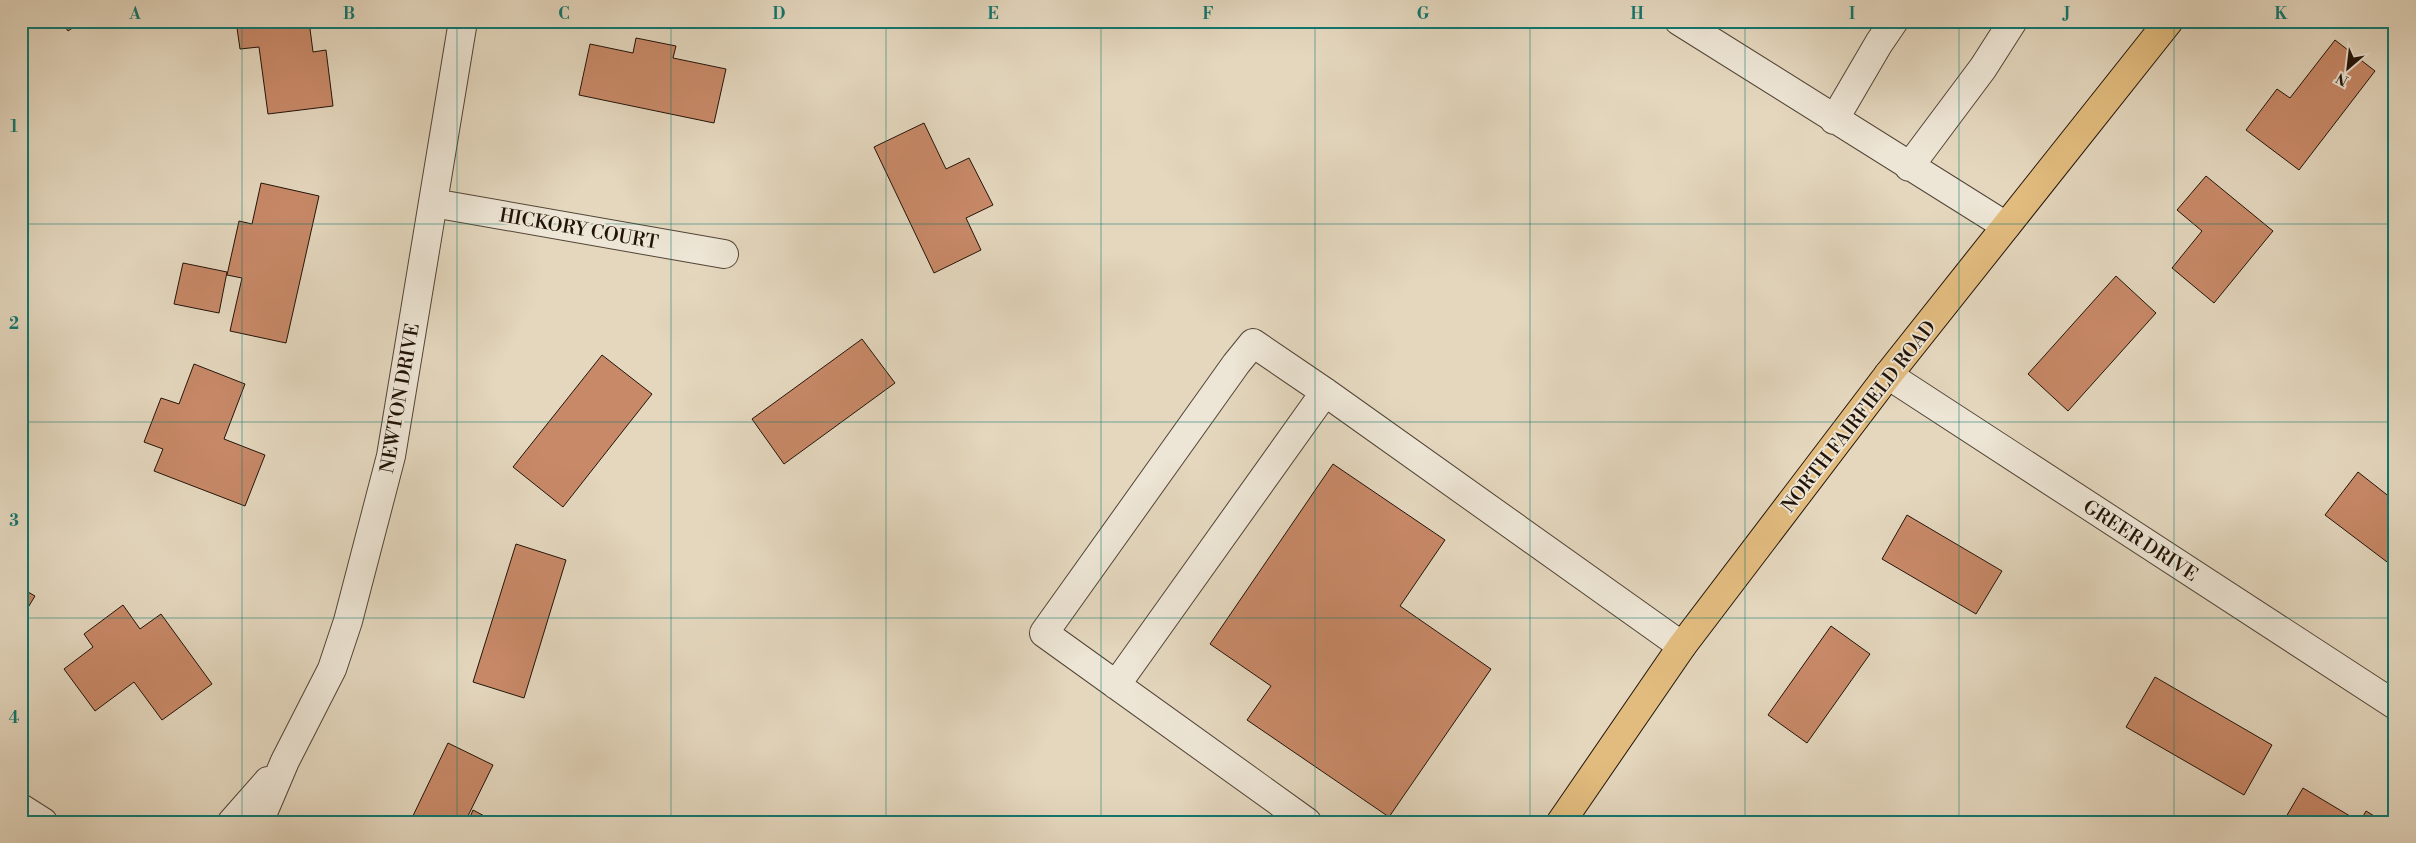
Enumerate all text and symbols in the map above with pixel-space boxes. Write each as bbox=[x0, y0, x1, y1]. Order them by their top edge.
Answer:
text: A bbox=[128, 4, 141, 24]
text: B bbox=[343, 4, 355, 24]
text: C bbox=[558, 4, 570, 24]
text: D bbox=[773, 4, 786, 24]
text: E bbox=[987, 4, 999, 24]
text: F bbox=[1202, 4, 1214, 24]
text: G bbox=[1417, 4, 1430, 24]
text: H bbox=[1630, 4, 1644, 24]
text: I bbox=[1849, 4, 1855, 24]
text: J bbox=[2062, 4, 2070, 24]
text: K bbox=[2275, 4, 2289, 24]
north arrow bbox=[2324, 42, 2374, 92]
text: N bbox=[2333, 68, 2351, 89]
text: 1 bbox=[10, 117, 18, 137]
street label: HICKORY COURT bbox=[497, 203, 660, 255]
text: 2 bbox=[9, 314, 19, 334]
street label: NORTH FAIRFIELD ROAD bbox=[1776, 316, 1941, 518]
street label: NEWTON DRIVE bbox=[375, 321, 425, 475]
street label: GREER DRIVE bbox=[2078, 495, 2202, 587]
text: 3 bbox=[9, 511, 19, 531]
text: 4 bbox=[9, 708, 20, 728]

